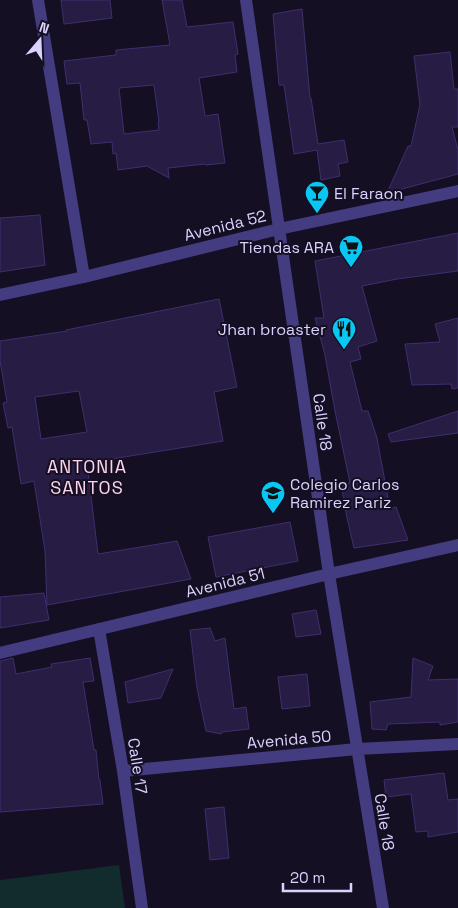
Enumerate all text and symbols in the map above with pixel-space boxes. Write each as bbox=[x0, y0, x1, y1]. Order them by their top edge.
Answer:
north arrow bbox=[15, 15, 65, 65]
text: N bbox=[37, 18, 52, 38]
bar icon: El Faraon bbox=[304, 180, 330, 214]
place label: El Faraon bbox=[334, 183, 403, 204]
street label: Avenida 52 bbox=[182, 205, 268, 246]
supermarket icon: Tiendas ARA bbox=[338, 234, 364, 268]
place label: Tiendas ARA bbox=[240, 237, 334, 258]
restaurant icon: Jhan broaster bbox=[331, 316, 357, 350]
place label: Jhan broaster bbox=[218, 319, 326, 340]
street label: Calle 18 bbox=[308, 392, 337, 452]
district label: ANTONIA SANTOS bbox=[47, 455, 127, 499]
place label: Colegio Carlos Ramirez Pariz bbox=[290, 474, 400, 513]
school or university icon: Colegio Carlos Ramirez Pariz bbox=[260, 480, 286, 514]
street label: Avenida 51 bbox=[183, 563, 267, 602]
street label: Avenida 50 bbox=[246, 725, 332, 754]
street label: Calle 17 bbox=[123, 736, 152, 796]
street label: Calle 18 bbox=[370, 792, 399, 852]
scale bar bbox=[283, 860, 350, 892]
text: 20 m bbox=[290, 868, 325, 887]

